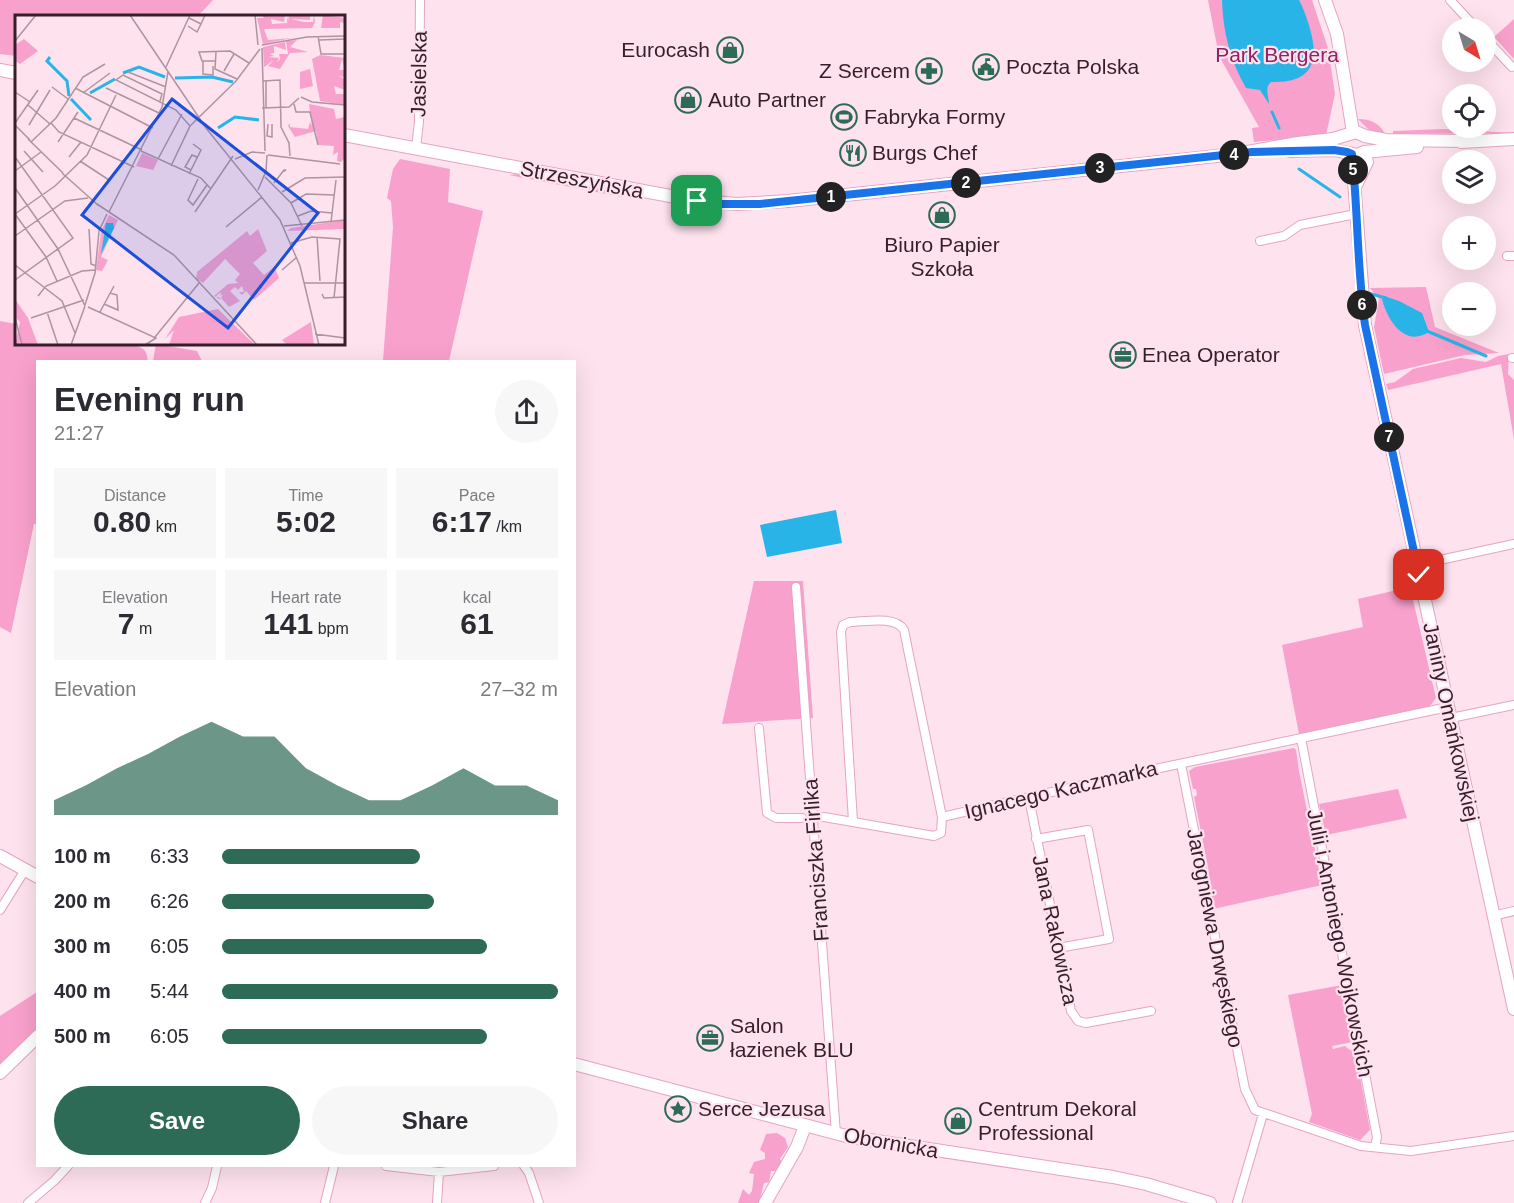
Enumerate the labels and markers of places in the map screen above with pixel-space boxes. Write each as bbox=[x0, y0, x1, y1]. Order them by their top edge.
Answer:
shop icon: Eurocash bbox=[715, 35, 745, 65]
place label: Eurocash bbox=[621, 38, 710, 61]
public building icon: Poczta Polska bbox=[971, 52, 1001, 82]
place label: Poczta Polska bbox=[1006, 55, 1139, 78]
pharmacy icon: Z Sercem bbox=[914, 56, 944, 86]
place label: Z Sercem bbox=[819, 59, 910, 82]
shop icon: Auto Partner bbox=[673, 85, 703, 115]
place label: Auto Partner bbox=[708, 88, 826, 111]
sports icon: Fabryka Formy bbox=[829, 102, 859, 132]
place label: Fabryka Formy bbox=[864, 105, 1006, 128]
restaurant icon: Burgs Chef bbox=[838, 138, 868, 168]
pin: 4 bbox=[1219, 140, 1249, 170]
place label: Burgs Chef bbox=[872, 141, 977, 164]
pin: 3 bbox=[1085, 153, 1115, 183]
pin: 5 bbox=[1338, 155, 1368, 185]
pin: 2 bbox=[951, 168, 981, 198]
pin bbox=[671, 175, 722, 226]
pin: 1 bbox=[816, 182, 846, 212]
shop icon: Biuro Papier Szkoła bbox=[927, 200, 957, 230]
place label: Biuro Papier Szkoła bbox=[884, 233, 1000, 280]
pin: 6 bbox=[1347, 290, 1377, 320]
office icon: Enea Operator bbox=[1108, 340, 1138, 370]
place label: Enea Operator bbox=[1142, 343, 1280, 366]
pin: 7 bbox=[1374, 422, 1404, 452]
pin bbox=[1393, 549, 1444, 600]
place label: Salon łazienek BLU bbox=[730, 1014, 854, 1061]
office icon: Salon łazienek BLU bbox=[695, 1023, 725, 1053]
place icon: Serce Jezusa bbox=[663, 1094, 693, 1124]
place label: Serce Jezusa bbox=[698, 1097, 826, 1120]
place label: Centrum Dekoral Professional bbox=[978, 1097, 1137, 1144]
shop icon: Centrum Dekoral Professional bbox=[943, 1106, 973, 1136]

